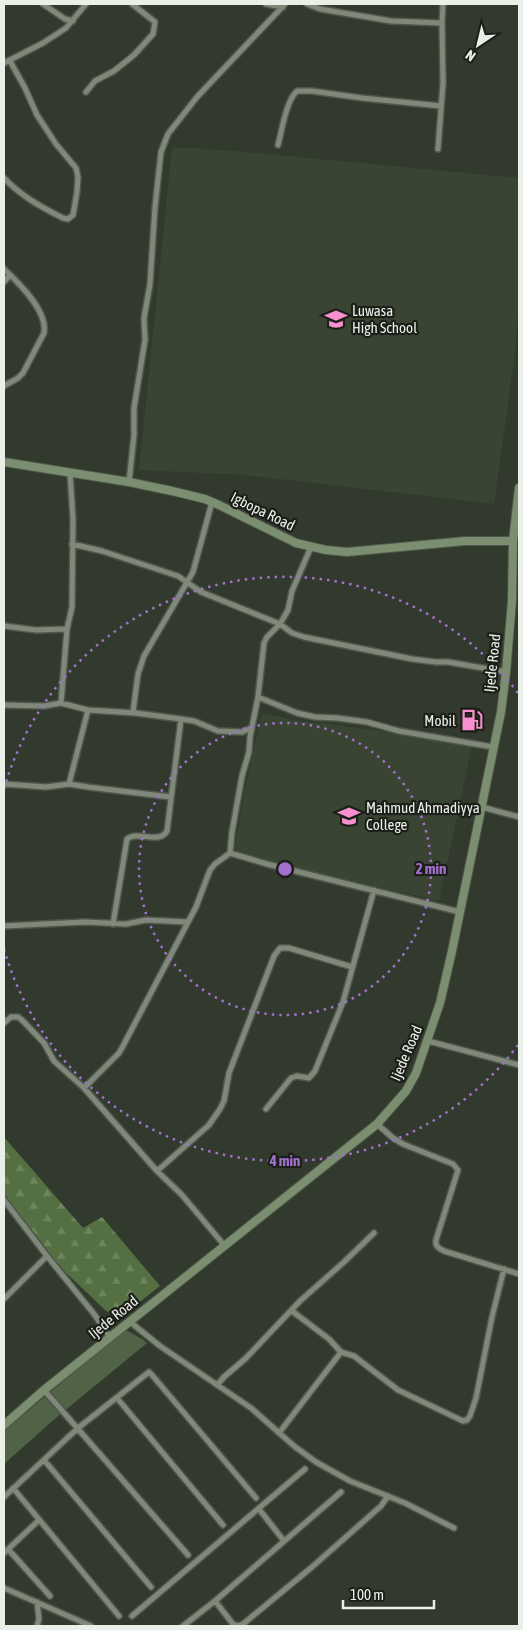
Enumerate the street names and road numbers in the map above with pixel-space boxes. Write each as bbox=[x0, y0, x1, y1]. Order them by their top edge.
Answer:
street label: Igbopa Road bbox=[228, 488, 298, 534]
street label: Ijede Road bbox=[480, 633, 504, 693]
street label: Ijede Road bbox=[387, 1023, 425, 1083]
street label: Ijede Road bbox=[85, 1292, 141, 1342]

